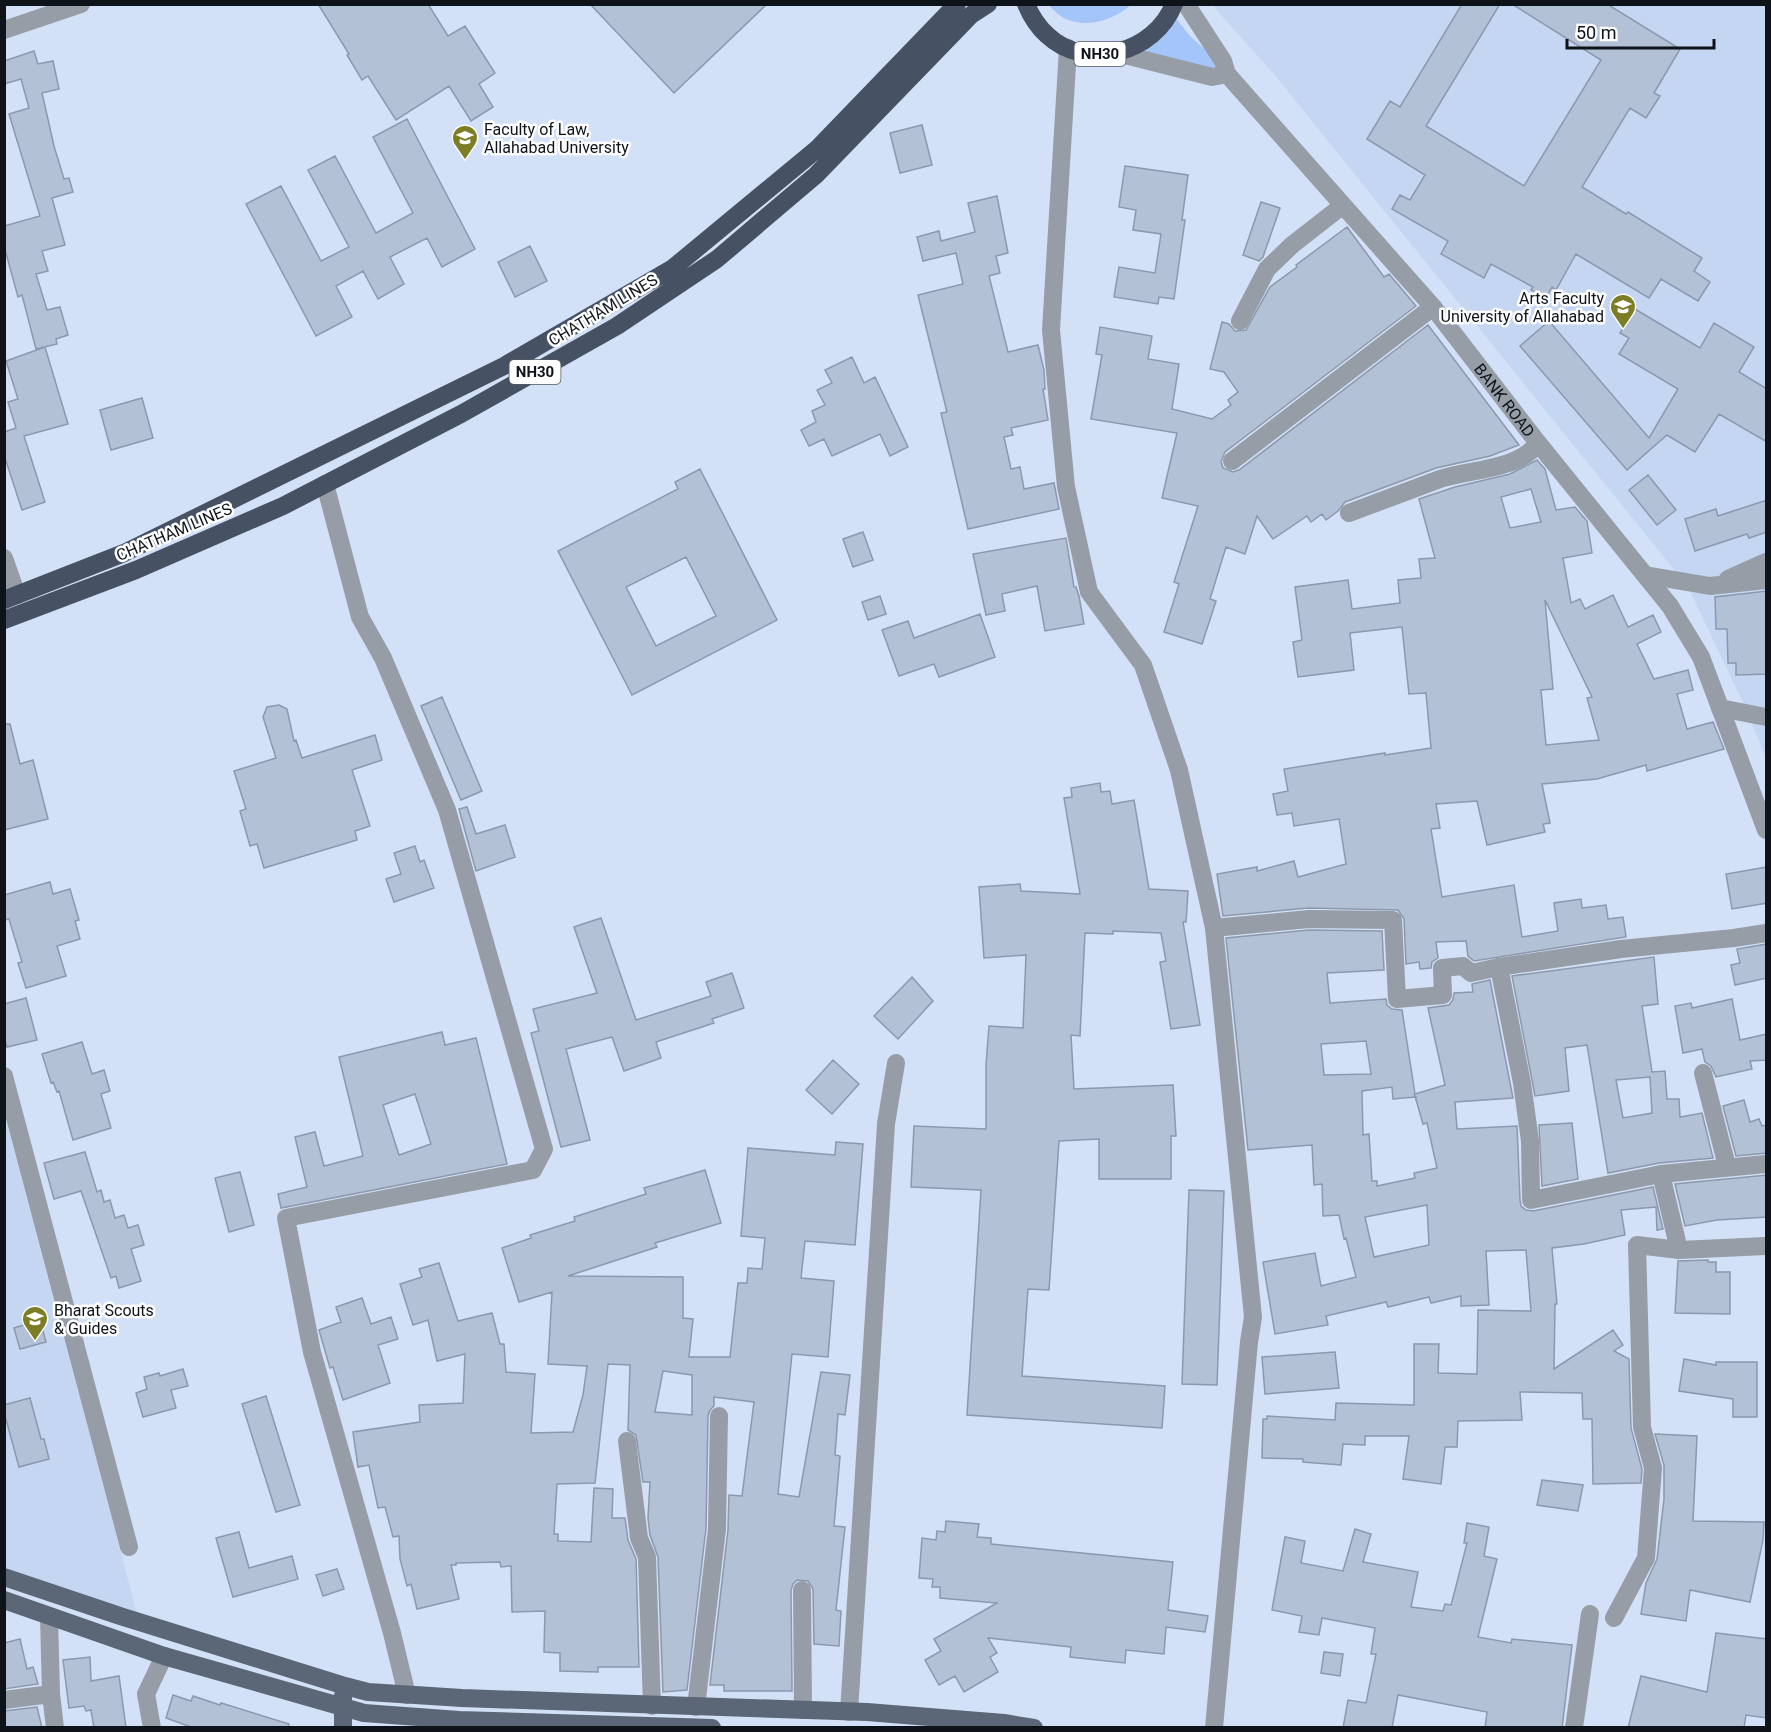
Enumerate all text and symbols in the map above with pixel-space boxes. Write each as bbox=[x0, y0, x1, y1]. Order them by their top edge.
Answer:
scale bar bbox=[1567, 12, 1714, 50]
text: 50 m bbox=[1576, 22, 1616, 43]
road number: NH30 bbox=[1074, 42, 1126, 66]
place label: Faculty of Law, Allahabad University bbox=[484, 120, 629, 157]
school or university icon: Faculty of Law, Allahabad University bbox=[450, 123, 480, 161]
street label: CHATHAM LINES bbox=[545, 270, 661, 350]
place label: Arts Faculty University of Allahabad bbox=[1441, 289, 1604, 326]
school or university icon: Arts Faculty University of Allahabad bbox=[1608, 292, 1638, 330]
road number: NH30 bbox=[510, 360, 560, 384]
street label: BANK ROAD bbox=[1471, 360, 1539, 440]
street label: CHATHAM LINES bbox=[113, 499, 235, 565]
place label: Bharat Scouts & Guides bbox=[54, 1301, 154, 1338]
school or university icon: Bharat Scouts & Guides bbox=[20, 1304, 50, 1342]

